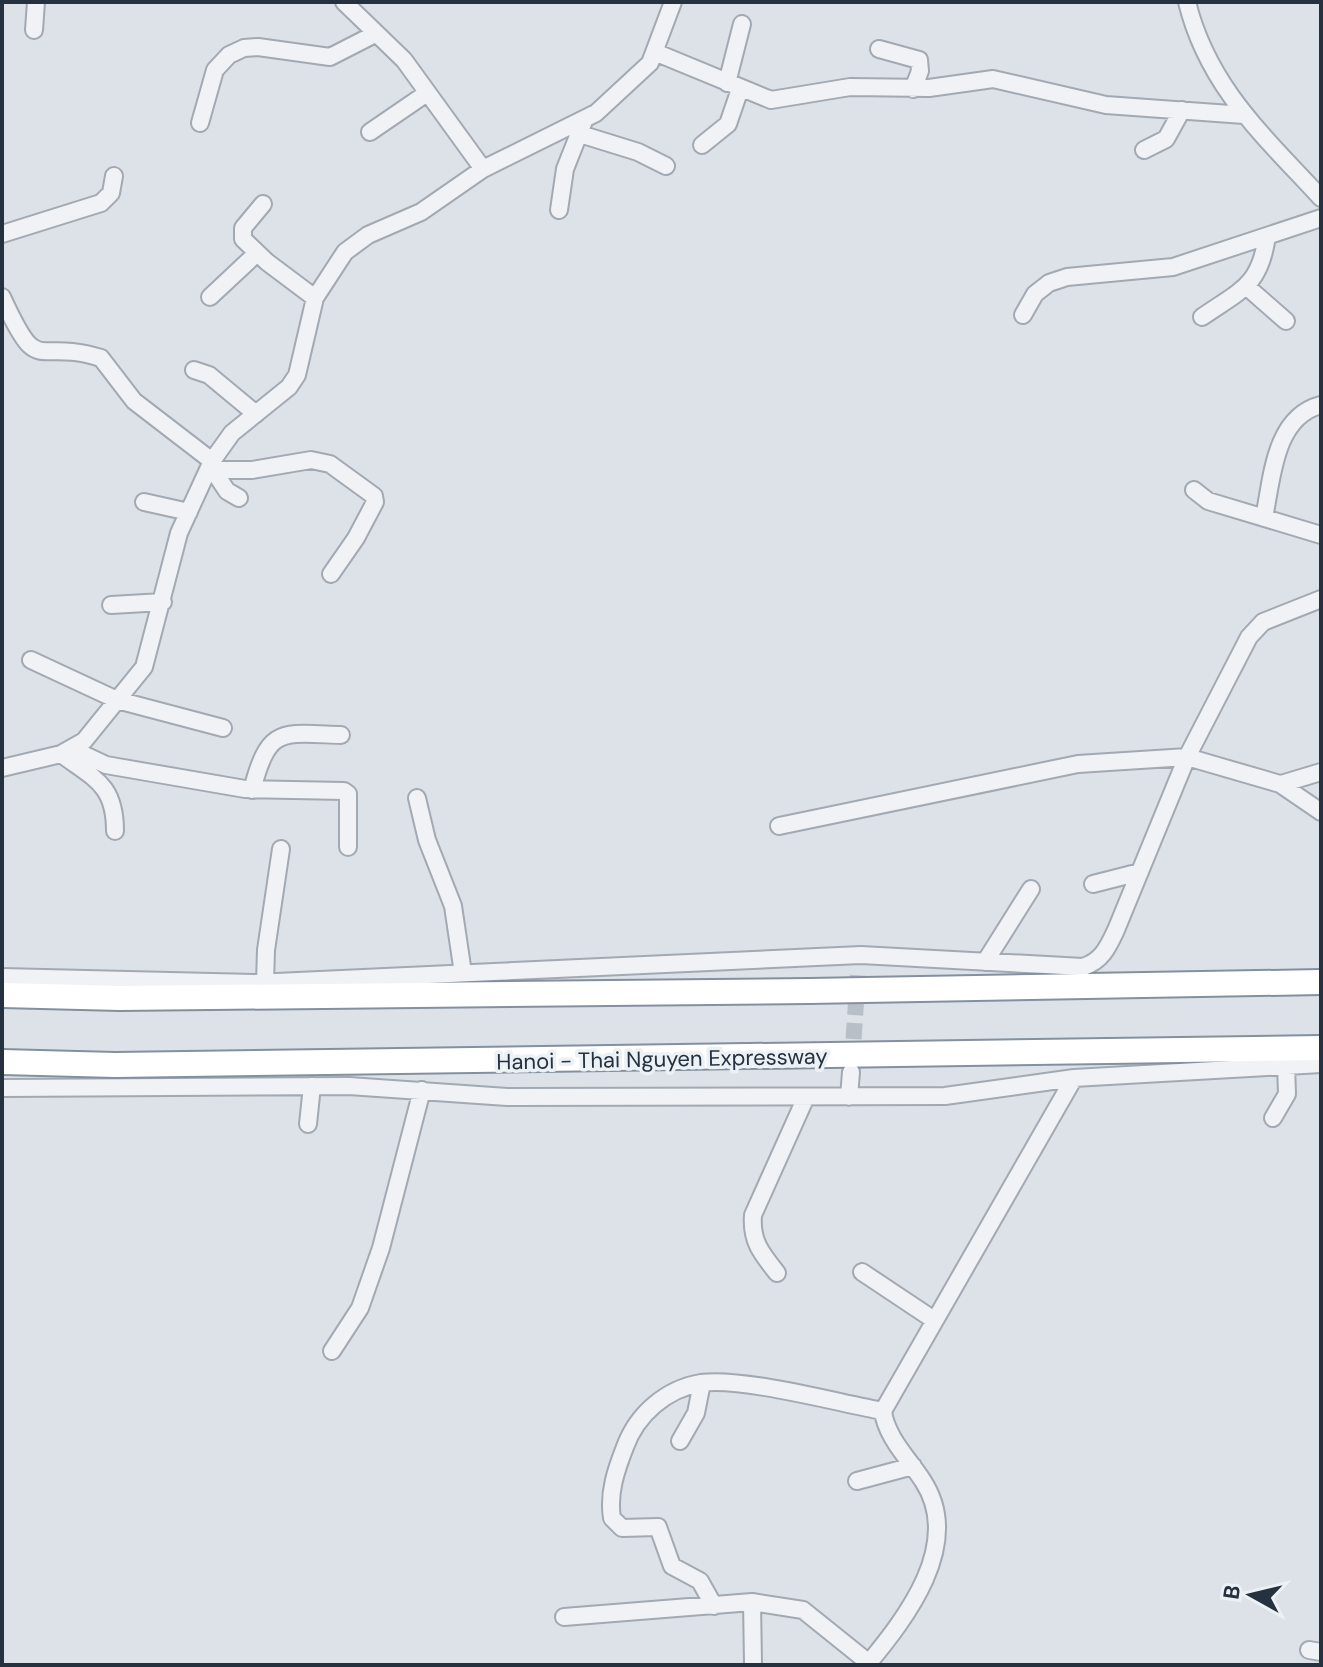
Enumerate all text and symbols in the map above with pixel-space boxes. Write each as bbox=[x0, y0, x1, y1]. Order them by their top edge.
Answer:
street label: Hanoi - Thai Nguyen Expressway bbox=[496, 1042, 828, 1076]
north arrow bbox=[1211, 1555, 1291, 1635]
text: B bbox=[1216, 1583, 1247, 1601]

